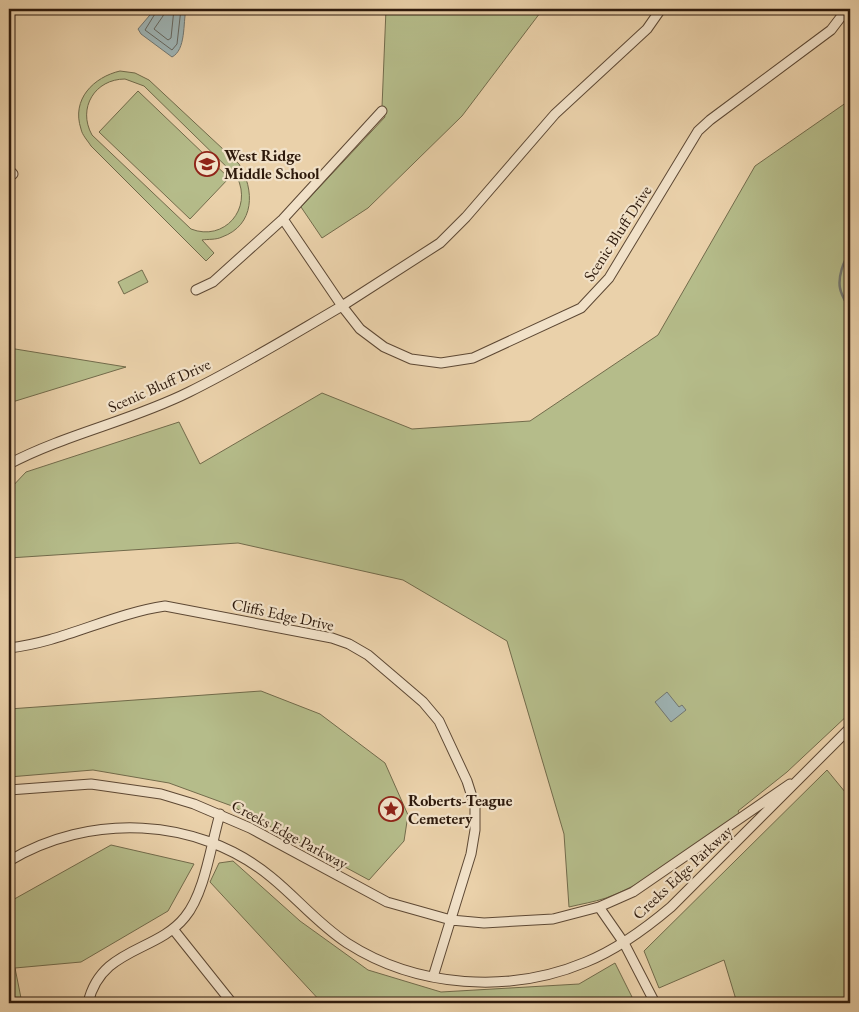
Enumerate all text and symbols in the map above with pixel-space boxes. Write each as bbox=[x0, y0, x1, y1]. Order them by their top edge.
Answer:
place label: West Ridge Middle School bbox=[224, 145, 320, 184]
school or university icon: West Ridge Middle School bbox=[194, 151, 220, 177]
street label: Scenic Bluff Drive bbox=[579, 181, 656, 285]
street label: Scenic Bluff Drive bbox=[105, 353, 214, 417]
street label: Cliffs Edge Drive bbox=[230, 593, 336, 636]
place label: Roberts-Teague Cemetery bbox=[408, 790, 513, 829]
street label: Creeks Edge Parkway bbox=[228, 795, 353, 875]
place icon: Roberts-Teague Cemetery bbox=[378, 796, 404, 822]
street label: Creeks Edge Parkway bbox=[628, 820, 737, 924]

